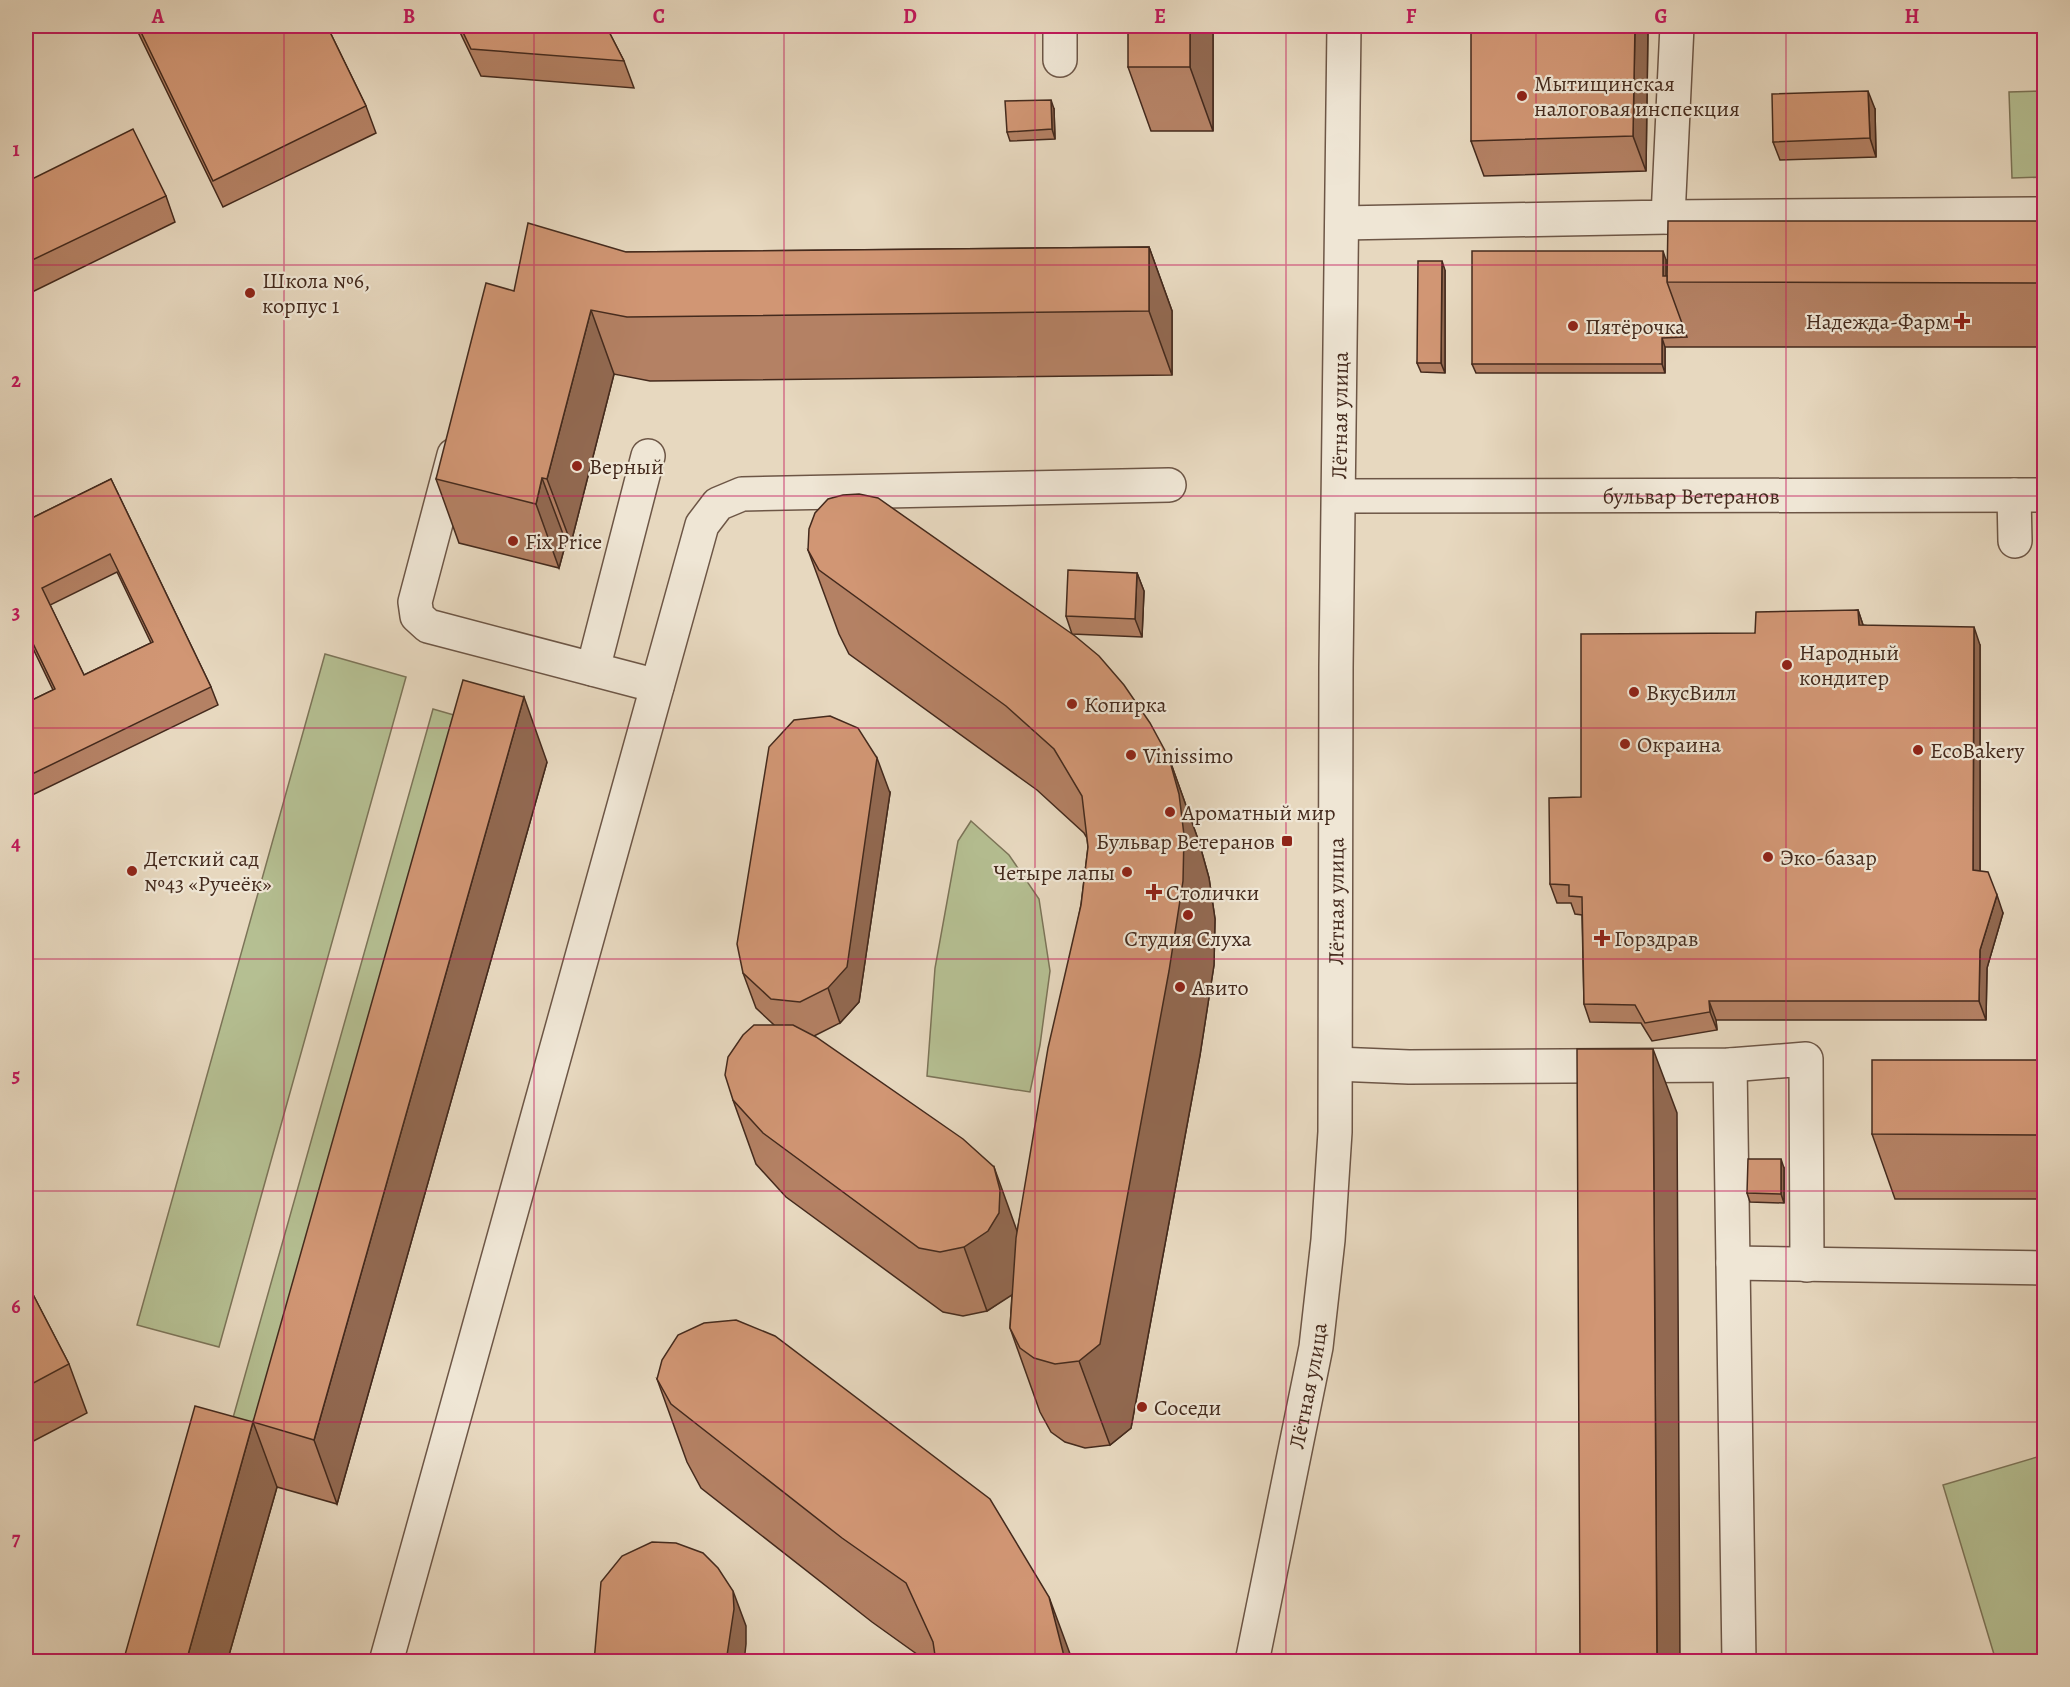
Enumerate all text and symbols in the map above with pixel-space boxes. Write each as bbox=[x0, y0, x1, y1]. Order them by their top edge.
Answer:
text: A bbox=[151, 3, 165, 30]
text: B bbox=[403, 3, 415, 30]
text: C bbox=[653, 3, 665, 30]
text: D bbox=[903, 3, 917, 30]
text: E bbox=[1154, 3, 1166, 30]
text: F bbox=[1406, 3, 1417, 30]
text: G bbox=[1654, 3, 1668, 30]
text: H bbox=[1905, 3, 1920, 30]
place label: Мытищинская налоговая инспекция bbox=[1534, 69, 1740, 124]
marker: Мытищинская налоговая инспекция bbox=[1515, 89, 1529, 103]
text: 1 bbox=[12, 136, 20, 163]
place label: Школа №6, корпус 1 bbox=[262, 266, 370, 321]
marker: Школа №6, корпус 1 bbox=[243, 286, 257, 300]
place label: Надежда-Фарм bbox=[1806, 307, 1950, 337]
place label: Пятёрочка bbox=[1585, 312, 1686, 342]
marker: Надежда-Фарм bbox=[1955, 314, 1969, 328]
marker: Пятёрочка bbox=[1566, 319, 1580, 333]
street label: Лётная улица bbox=[1324, 350, 1356, 479]
text: 2 bbox=[11, 367, 21, 394]
place label: Верный bbox=[589, 452, 664, 482]
marker: Верный bbox=[570, 459, 584, 473]
street label: бульвар Ветеранов bbox=[1602, 481, 1780, 512]
place label: Fix Price bbox=[525, 527, 602, 557]
marker: Fix Price bbox=[506, 534, 520, 548]
text: 3 bbox=[12, 599, 20, 626]
place label: Народный кондитер bbox=[1799, 638, 1899, 693]
marker: Народный кондитер bbox=[1780, 658, 1794, 672]
place label: ВкусВилл bbox=[1646, 678, 1737, 708]
marker: ВкусВилл bbox=[1627, 685, 1641, 699]
place label: Копирка bbox=[1084, 690, 1167, 720]
marker: Копирка bbox=[1065, 697, 1079, 711]
place label: Окраина bbox=[1637, 730, 1722, 760]
place label: EcoBakery bbox=[1930, 736, 2024, 766]
marker: Окраина bbox=[1618, 737, 1632, 751]
place label: Vinissimo bbox=[1142, 741, 1233, 771]
marker: EcoBakery bbox=[1911, 743, 1925, 757]
marker: Vinissimo bbox=[1124, 748, 1138, 762]
place label: Ароматный мир bbox=[1181, 798, 1336, 828]
marker: Ароматный мир bbox=[1163, 805, 1177, 819]
place label: Бульвар Ветеранов bbox=[1096, 827, 1275, 857]
text: 4 bbox=[11, 830, 21, 857]
marker: Бульвар Ветеранов bbox=[1280, 834, 1294, 848]
street label: Лётная улица bbox=[1321, 837, 1352, 965]
place label: Эко-базар bbox=[1780, 843, 1877, 873]
place label: Детский сад №43 «Ручеёк» bbox=[144, 844, 272, 899]
marker: Эко-базар bbox=[1761, 850, 1775, 864]
place label: Четыре лапы bbox=[994, 858, 1115, 888]
marker: Детский сад №43 «Ручеёк» bbox=[125, 864, 139, 878]
marker: Четыре лапы bbox=[1120, 865, 1134, 879]
place label: Столички bbox=[1166, 878, 1259, 908]
marker: Столички bbox=[1147, 885, 1161, 899]
marker: Студия Слуха bbox=[1181, 908, 1195, 922]
place label: Студия Слуха bbox=[1124, 924, 1253, 954]
place label: Горздрав bbox=[1614, 924, 1698, 954]
marker: Горздрав bbox=[1595, 931, 1609, 945]
place label: Авито bbox=[1191, 973, 1249, 1003]
marker: Авито bbox=[1173, 980, 1187, 994]
text: 5 bbox=[12, 1062, 20, 1089]
text: 6 bbox=[11, 1293, 21, 1320]
street label: Лётная улица bbox=[1282, 1320, 1335, 1451]
place label: Соседи bbox=[1154, 1393, 1221, 1423]
marker: Соседи bbox=[1135, 1400, 1149, 1414]
text: 7 bbox=[12, 1525, 21, 1552]

